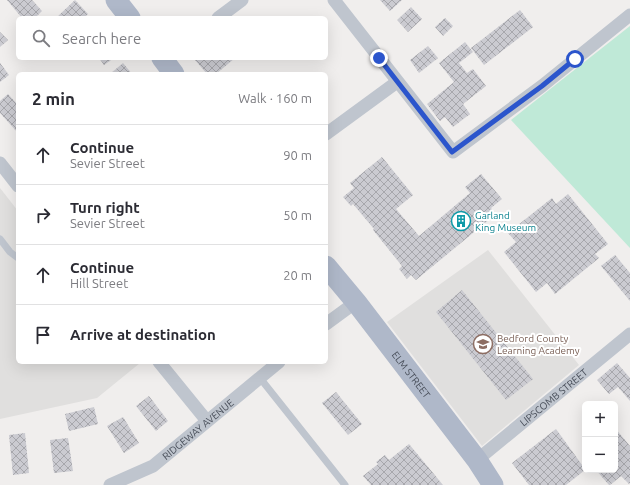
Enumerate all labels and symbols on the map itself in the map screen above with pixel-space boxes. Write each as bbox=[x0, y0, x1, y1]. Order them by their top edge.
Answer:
route end bbox=[370, 49, 388, 67]
route start bbox=[566, 50, 584, 68]
building icon: Garland King Museum bbox=[450, 210, 472, 232]
place label: Garland King Museum bbox=[475, 210, 536, 233]
school or university icon: Bedford County Learning Academy bbox=[472, 333, 494, 355]
place label: Bedford County Learning Academy bbox=[497, 333, 580, 356]
street label: ELM STREET bbox=[390, 349, 433, 400]
street label: LIPSCOMB STREET bbox=[518, 366, 590, 428]
street label: RIDGEWAY AVENUE bbox=[160, 396, 236, 462]

